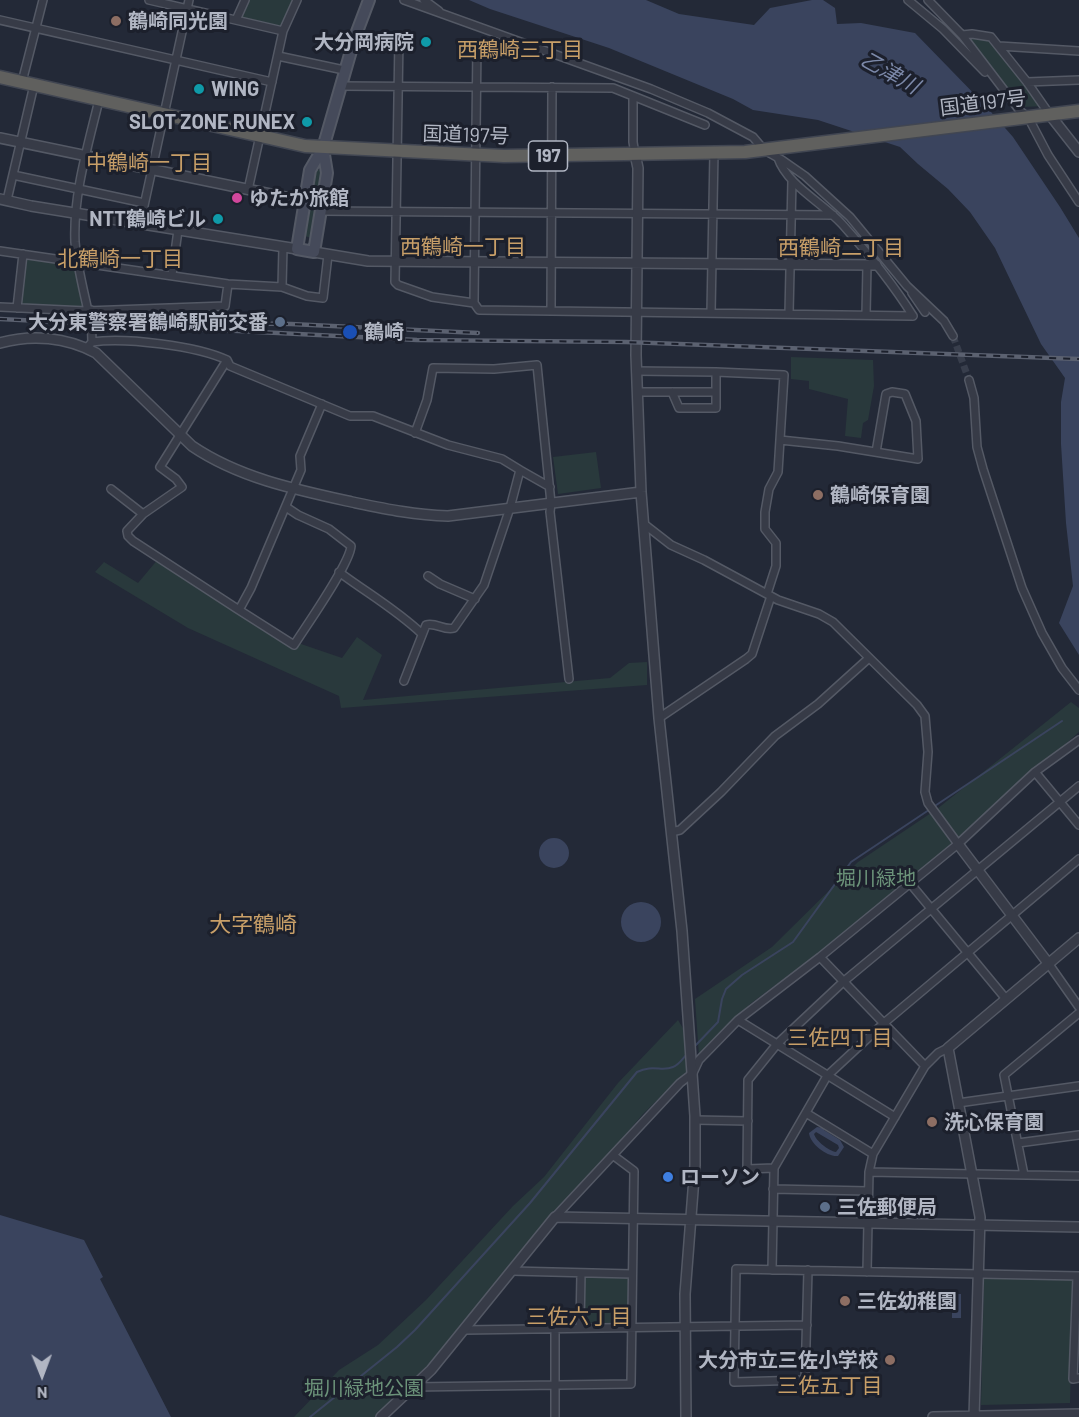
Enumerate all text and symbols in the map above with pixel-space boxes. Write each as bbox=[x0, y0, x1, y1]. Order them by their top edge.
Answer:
place label: 鶴崎同光園 bbox=[128, 9, 228, 33]
marker: 鶴崎同光園 bbox=[109, 14, 123, 28]
place label: 大分岡病院 bbox=[314, 30, 414, 54]
marker: 大分岡病院 bbox=[419, 35, 433, 49]
district label: 西鶴崎三丁目 bbox=[457, 37, 583, 63]
water label: 乙津川 bbox=[856, 47, 924, 99]
place label: WING bbox=[211, 77, 259, 101]
marker: WING bbox=[192, 82, 206, 96]
street label: 国道197号 bbox=[938, 86, 1028, 120]
place label: SLOT ZONE RUNEX bbox=[129, 110, 295, 134]
marker: SLOT ZONE RUNEX bbox=[300, 115, 314, 129]
street label: 国道197号 bbox=[422, 121, 510, 149]
road number: 197 bbox=[528, 141, 568, 171]
district label: 中鶴崎一丁目 bbox=[86, 150, 212, 176]
place label: ゆたか旅館 bbox=[249, 186, 349, 210]
marker: ゆたか旅館 bbox=[230, 191, 244, 205]
place label: NTT鶴崎ビル bbox=[89, 207, 206, 231]
marker: NTT鶴崎ビル bbox=[211, 212, 225, 226]
district label: 西鶴崎一丁目 bbox=[400, 234, 526, 260]
district label: 西鶴崎二丁目 bbox=[778, 235, 904, 261]
district label: 北鶴崎一丁目 bbox=[57, 246, 183, 272]
place label: 大分東警察署鶴崎駅前交番 bbox=[28, 310, 268, 334]
marker: 大分東警察署鶴崎駅前交番 bbox=[273, 315, 287, 329]
place label: 鶴崎 bbox=[364, 320, 404, 344]
marker: 鶴崎 bbox=[341, 323, 359, 341]
place label: 鶴崎保育園 bbox=[830, 483, 930, 507]
marker: 鶴崎保育園 bbox=[811, 488, 825, 502]
park label: 堀川緑地 bbox=[836, 866, 916, 890]
district label: 大字鶴崎 bbox=[209, 912, 297, 938]
district label: 三佐四丁目 bbox=[788, 1025, 892, 1051]
place label: 洗心保育園 bbox=[944, 1110, 1044, 1134]
marker: 洗心保育園 bbox=[925, 1115, 939, 1129]
place label: ローソン bbox=[680, 1165, 760, 1189]
marker: ローソン bbox=[661, 1170, 675, 1184]
place label: 三佐郵便局 bbox=[837, 1195, 937, 1219]
marker: 三佐郵便局 bbox=[818, 1200, 832, 1214]
place label: 三佐幼稚園 bbox=[857, 1289, 957, 1313]
marker: 三佐幼稚園 bbox=[838, 1294, 852, 1308]
district label: 三佐六丁目 bbox=[527, 1304, 631, 1330]
north arrow bbox=[12, 1345, 72, 1405]
place label: 大分市立三佐小学校 bbox=[698, 1348, 878, 1372]
marker: 大分市立三佐小学校 bbox=[883, 1353, 897, 1367]
district label: 三佐五丁目 bbox=[778, 1373, 882, 1399]
park label: 堀川緑地公園 bbox=[304, 1376, 424, 1400]
text: N bbox=[37, 1384, 48, 1403]

